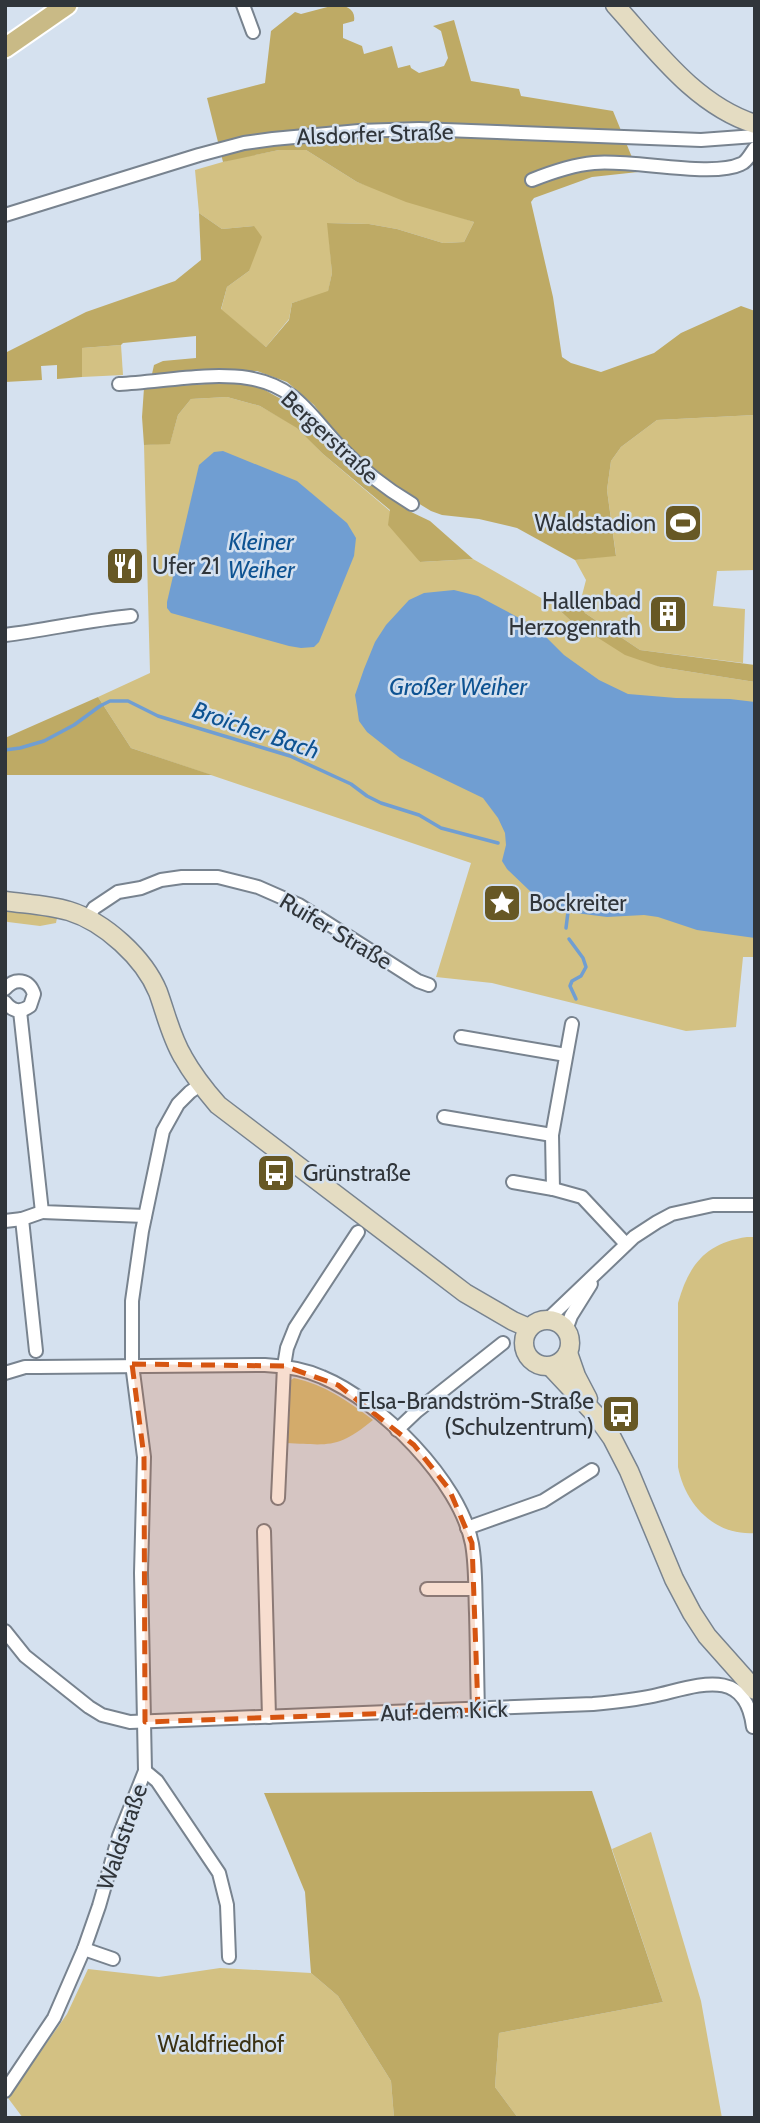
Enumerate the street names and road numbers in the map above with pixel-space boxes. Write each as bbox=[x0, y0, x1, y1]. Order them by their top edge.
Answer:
street label: Alsdorfer Straße bbox=[296, 117, 454, 151]
street label: Bergerstraße bbox=[275, 385, 385, 489]
street label: Ruifer Straße bbox=[275, 887, 397, 976]
street label: Auf dem Kick bbox=[380, 1695, 509, 1727]
street label: Waldstraße bbox=[91, 1780, 153, 1894]

